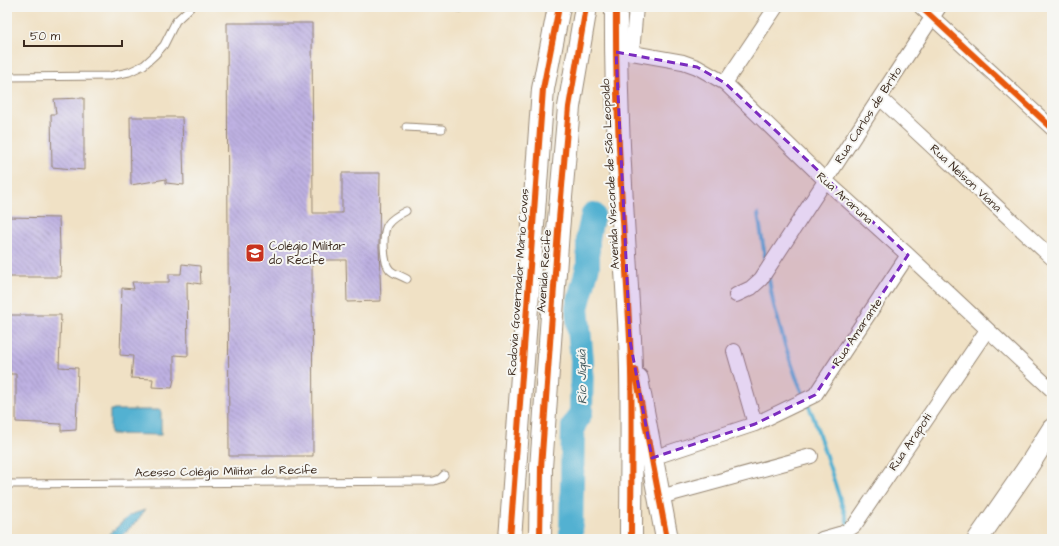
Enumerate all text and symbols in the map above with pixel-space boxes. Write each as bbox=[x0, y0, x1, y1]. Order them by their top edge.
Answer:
scale bar bbox=[24, 22, 122, 48]
text: 50 m bbox=[30, 28, 61, 45]
street label: Rua Carlos de Brito bbox=[831, 63, 906, 167]
street label: Avenida Visconde de São Leopoldo bbox=[597, 78, 624, 270]
street label: Rua Nelson Viana bbox=[926, 141, 1005, 216]
street label: Rua Araruna bbox=[813, 168, 877, 228]
street label: Rodovia Governador Mário Covas bbox=[503, 188, 534, 376]
street label: Avenida Recife bbox=[533, 228, 556, 313]
place label: Colégio Militar do Recife bbox=[269, 238, 346, 269]
school or university icon: Colégio Militar do Recife bbox=[244, 242, 266, 264]
street label: Rua Amarante bbox=[828, 294, 887, 370]
water label: Rio Jiquiá bbox=[573, 348, 591, 404]
street label: Rua Arapoti bbox=[885, 410, 936, 474]
street label: Acesso Colégio Militar do Recife bbox=[135, 461, 318, 483]

